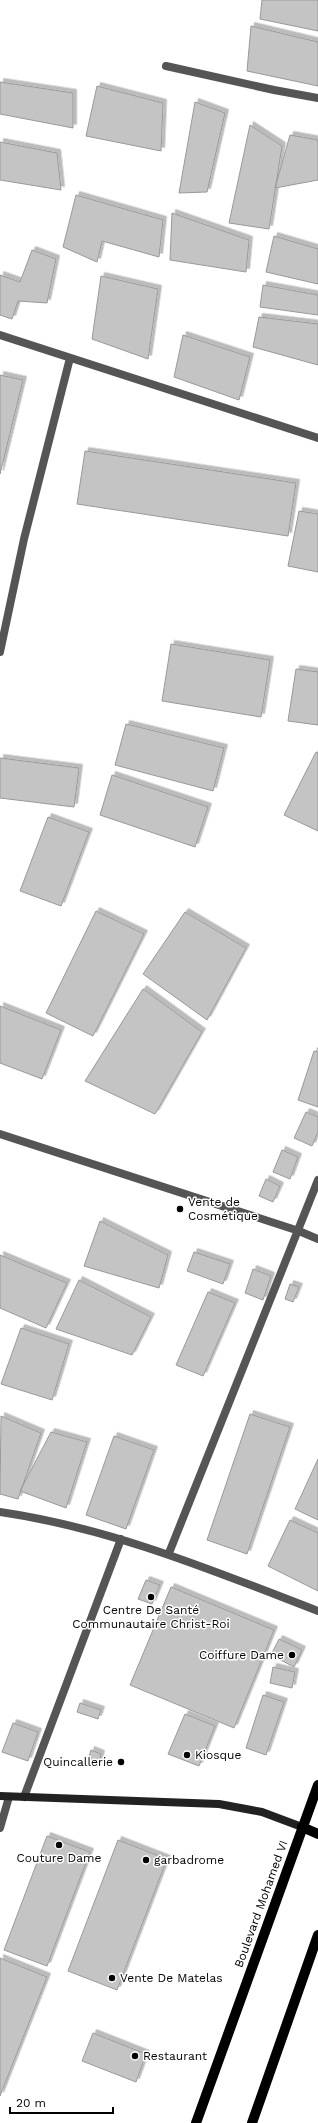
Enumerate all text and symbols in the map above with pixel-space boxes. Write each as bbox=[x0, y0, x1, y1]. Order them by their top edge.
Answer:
place label: Vente de Cosmétique bbox=[188, 1195, 258, 1223]
marker: Vente de Cosmétique bbox=[175, 1204, 185, 1214]
marker: Centre De Santé Communautaire Christ-Roi bbox=[146, 1592, 156, 1602]
place label: Centre De Santé Communautaire Christ-Roi bbox=[72, 1603, 230, 1631]
place label: Coiffure Dame bbox=[199, 1648, 284, 1662]
marker: Coiffure Dame bbox=[287, 1650, 297, 1660]
place label: Kiosque bbox=[195, 1748, 242, 1762]
marker: Kiosque bbox=[182, 1750, 192, 1760]
place label: Quincallerie bbox=[43, 1755, 113, 1769]
marker: Quincallerie bbox=[116, 1757, 126, 1767]
street label: Boulevard Mohamed VI bbox=[231, 1838, 291, 1970]
marker: Couture Dame bbox=[54, 1840, 64, 1850]
place label: Couture Dame bbox=[17, 1851, 101, 1865]
place label: garbadrome bbox=[154, 1853, 224, 1867]
marker: garbadrome bbox=[141, 1855, 151, 1865]
place label: Vente De Matelas bbox=[120, 1971, 223, 1985]
marker: Vente De Matelas bbox=[107, 1973, 117, 1983]
place label: Restaurant bbox=[143, 2049, 207, 2063]
marker: Restaurant bbox=[130, 2051, 140, 2061]
scale bar bbox=[10, 2089, 113, 2115]
text: 20 m bbox=[16, 2096, 46, 2110]

